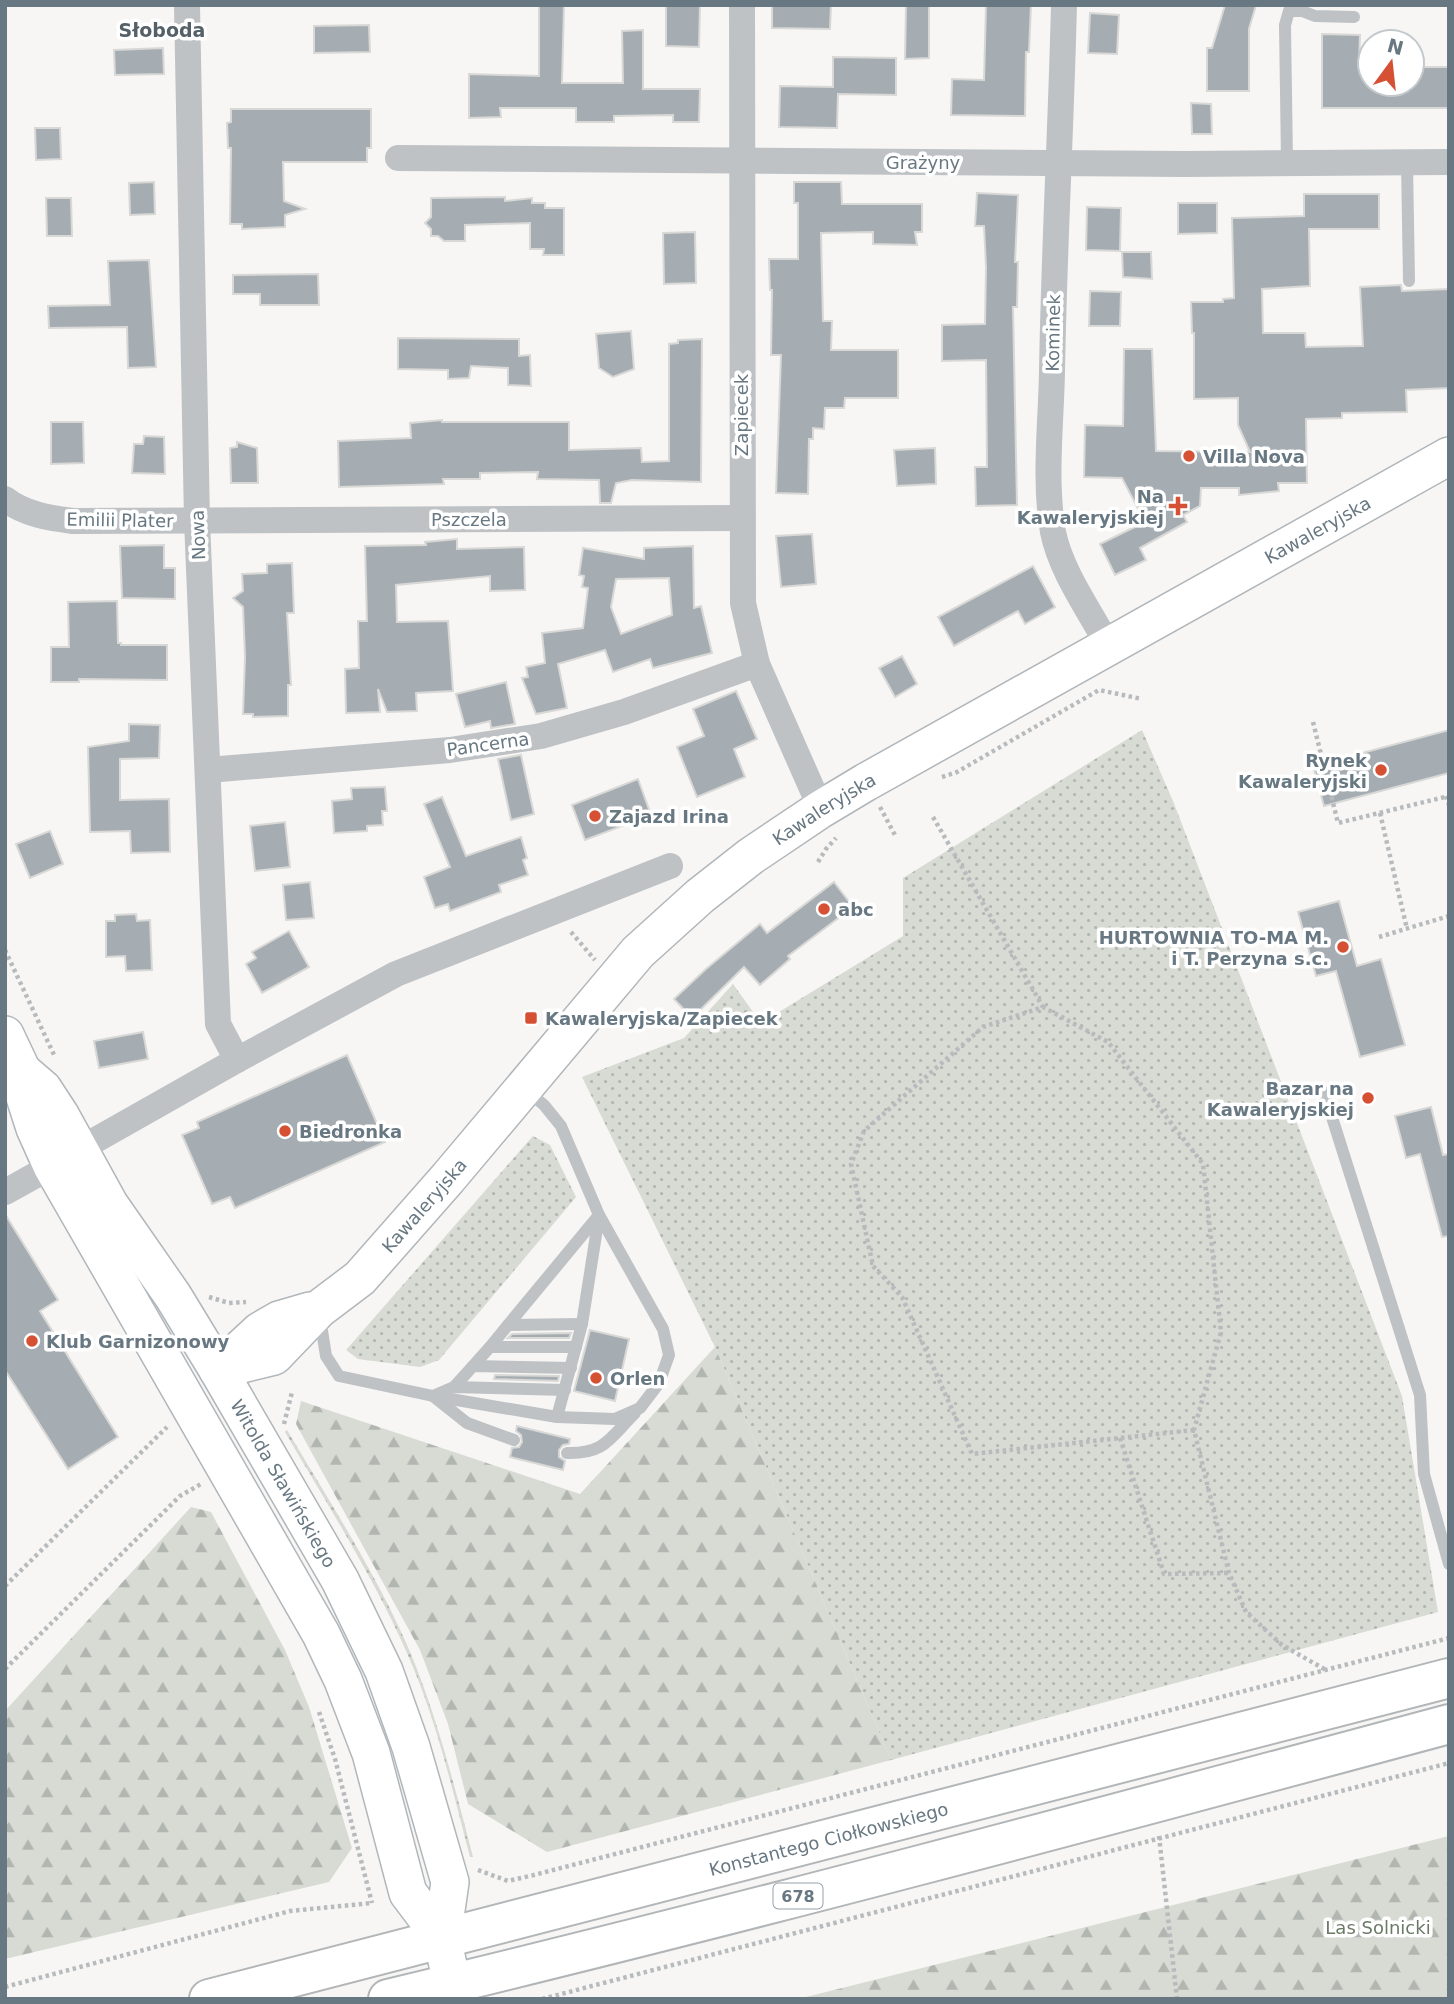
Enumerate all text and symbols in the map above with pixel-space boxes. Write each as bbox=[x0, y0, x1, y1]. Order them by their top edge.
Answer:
district label: Słoboda bbox=[119, 19, 205, 41]
north arrow bbox=[1356, 28, 1426, 98]
text: N bbox=[1385, 34, 1406, 59]
street label: Grażyny bbox=[886, 152, 961, 173]
street label: Kominek bbox=[1042, 294, 1064, 372]
street label: Zapiecek bbox=[731, 373, 752, 456]
place label: Villa Nova bbox=[1203, 446, 1305, 467]
marker: Villa Nova bbox=[1181, 448, 1197, 464]
place label: Na Kawaleryjskiej bbox=[1017, 486, 1164, 528]
street label: Kawaleryjska bbox=[1261, 492, 1374, 568]
marker: Na Kawaleryjskiej bbox=[1170, 498, 1186, 514]
street label: Emilii Plater bbox=[66, 509, 174, 531]
street label: Pszczela bbox=[431, 509, 507, 530]
street label: Nowa bbox=[187, 510, 209, 560]
street label: Pancerna bbox=[445, 728, 531, 760]
place label: Rynek Kawaleryjski bbox=[1238, 750, 1368, 792]
marker: Rynek Kawaleryjski bbox=[1373, 762, 1389, 778]
street label: Kawaleryjska bbox=[768, 768, 879, 849]
place label: Zajazd Irina bbox=[609, 806, 729, 827]
marker: Zajazd Irina bbox=[587, 808, 603, 824]
place label: abc bbox=[838, 899, 874, 920]
marker: abc bbox=[816, 901, 832, 917]
place label: HURTOWNIA TO-MA M. i T. Perzyna s.c. bbox=[1099, 927, 1329, 969]
marker: HURTOWNIA TO-MA M. i T. Perzyna s.c. bbox=[1335, 939, 1351, 955]
place label: Kawaleryjska/Zapiecek bbox=[545, 1008, 779, 1029]
marker: Kawaleryjska/Zapiecek bbox=[523, 1010, 539, 1026]
place label: Bazar na Kawaleryjskiej bbox=[1207, 1078, 1354, 1120]
marker: Bazar na Kawaleryjskiej bbox=[1360, 1090, 1376, 1106]
place label: Biedronka bbox=[299, 1121, 402, 1142]
marker: Biedronka bbox=[277, 1123, 293, 1139]
street label: Kawaleryjska bbox=[377, 1154, 471, 1257]
place label: Klub Garnizonowy bbox=[46, 1331, 230, 1352]
marker: Klub Garnizonowy bbox=[24, 1333, 40, 1349]
place label: Orlen bbox=[610, 1368, 665, 1389]
marker: Orlen bbox=[588, 1370, 604, 1386]
street label: Witolda Sławińskiego bbox=[227, 1395, 341, 1571]
street label: Konstantego Ciołkowskiego bbox=[707, 1798, 950, 1880]
road number: 678 bbox=[774, 1884, 822, 1908]
park label: Las Solnicki bbox=[1325, 1917, 1431, 1938]

